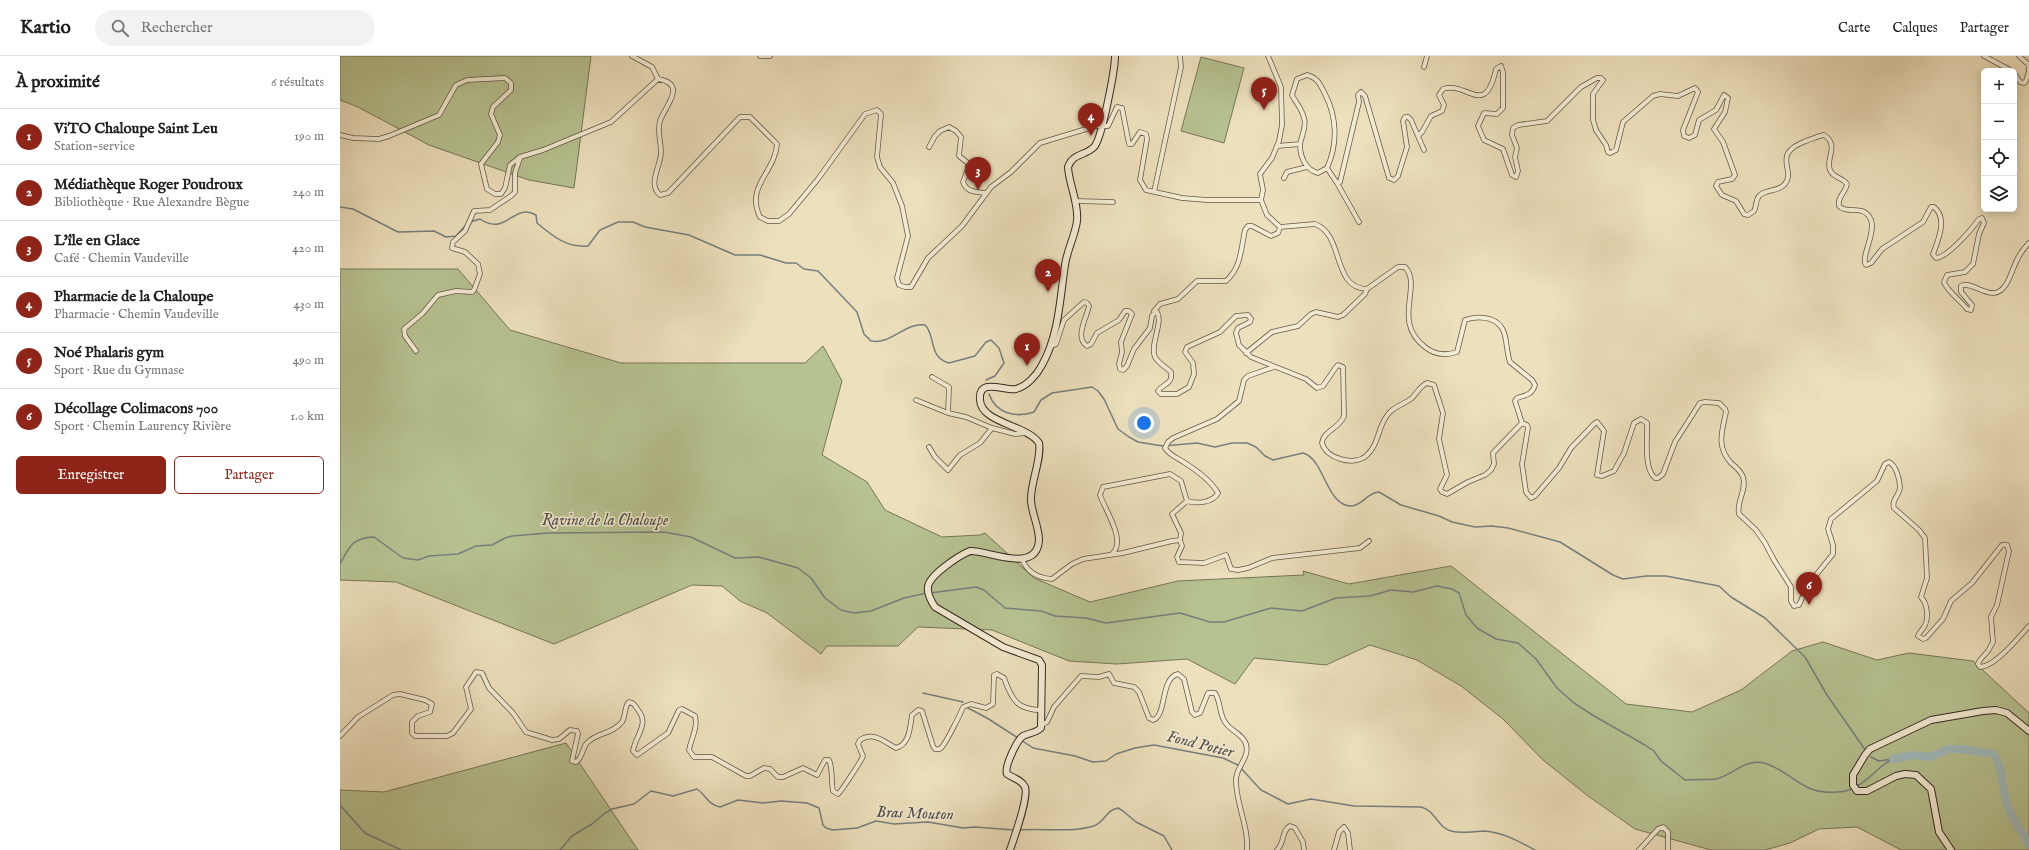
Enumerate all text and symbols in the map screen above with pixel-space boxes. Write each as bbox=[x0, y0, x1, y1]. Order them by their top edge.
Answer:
search box bbox=[95, 10, 375, 46]
text: Kartio bbox=[20, 16, 71, 40]
icon: search bbox=[109, 17, 131, 39]
text: Rechercher bbox=[141, 18, 212, 37]
text: Carte bbox=[1838, 19, 1870, 37]
text: Calques bbox=[1892, 19, 1938, 37]
text: Partager bbox=[1960, 19, 2009, 37]
map controls bbox=[1981, 68, 2017, 212]
button: + bbox=[1981, 68, 2017, 104]
text: À proximité bbox=[16, 72, 100, 93]
text: 6 résultats bbox=[271, 74, 324, 91]
pin: 5 bbox=[1251, 77, 1277, 110]
pin: 4 bbox=[1078, 103, 1104, 136]
button: − bbox=[1981, 104, 2017, 140]
text: ViTO Chaloupe Saint Leu bbox=[54, 119, 218, 138]
text: 1 bbox=[27, 128, 31, 145]
text: 190 m bbox=[294, 128, 324, 145]
text: Station-service bbox=[54, 138, 135, 155]
button: locate bbox=[1981, 140, 2017, 176]
pin: 3 bbox=[965, 157, 991, 190]
text: Médiathèque Roger Poudroux bbox=[54, 175, 243, 194]
button: layers bbox=[1981, 176, 2017, 212]
text: 2 bbox=[26, 184, 32, 201]
text: 240 m bbox=[292, 184, 324, 201]
text: Bibliothèque · Rue Alexandre Bègue bbox=[54, 194, 249, 211]
text: L'île en Glace bbox=[54, 231, 140, 250]
text: 3 bbox=[27, 240, 31, 257]
text: 420 m bbox=[292, 240, 324, 257]
text: Café · Chemin Vaudeville bbox=[54, 250, 189, 267]
pin: 2 bbox=[1035, 259, 1061, 292]
text: Pharmacie de la Chaloupe bbox=[54, 287, 213, 306]
text: 4 bbox=[26, 296, 32, 313]
text: 430 m bbox=[294, 296, 324, 313]
text: Pharmacie · Chemin Vaudeville bbox=[54, 306, 219, 323]
pin: 1 bbox=[1014, 333, 1040, 366]
text: Noé Phalaris gym bbox=[54, 343, 164, 362]
text: 5 bbox=[27, 352, 31, 369]
text: 490 m bbox=[293, 352, 324, 369]
text: Sport · Rue du Gymnase bbox=[54, 362, 184, 379]
text: Décollage Colimacons 700 bbox=[54, 399, 218, 418]
text: 6 bbox=[26, 408, 32, 425]
text: 1.0 km bbox=[290, 408, 324, 425]
your location bbox=[1134, 413, 1154, 433]
text: Sport · Chemin Laurency Rivière bbox=[54, 418, 231, 435]
button: Enregistrer bbox=[16, 456, 166, 494]
button: Partager bbox=[174, 456, 324, 494]
water label: Ravine de la Chaloupe bbox=[542, 511, 669, 531]
pin: 6 bbox=[1796, 572, 1822, 605]
water label: Fond Potier bbox=[1164, 727, 1237, 763]
water label: Bras Mouton bbox=[876, 803, 954, 825]

